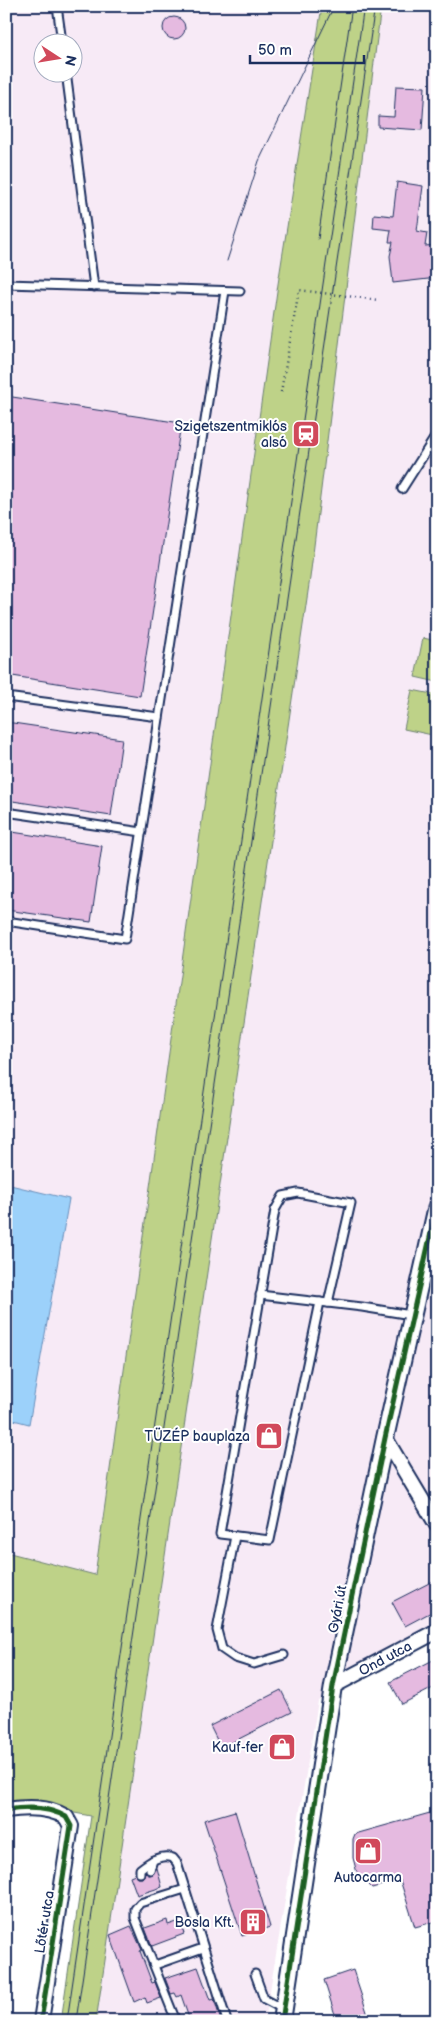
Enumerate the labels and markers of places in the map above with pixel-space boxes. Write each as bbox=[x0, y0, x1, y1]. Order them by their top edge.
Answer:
place label: Szigetszentmiklós alsó bbox=[174, 418, 287, 451]
station icon: Szigetszentmiklós alsó bbox=[291, 419, 321, 449]
shop icon: TÜZÉP bauplaza bbox=[254, 1421, 284, 1451]
place label: TÜZÉP bauplaza bbox=[145, 1427, 250, 1445]
shop icon: Kauf-fer bbox=[267, 1732, 297, 1762]
place label: Kauf-fer bbox=[212, 1739, 264, 1756]
shop icon: Autocarma bbox=[353, 1836, 383, 1866]
place label: Autocarma bbox=[334, 1869, 402, 1886]
building icon: Bosla Kft. bbox=[238, 1907, 268, 1937]
place label: Bosla Kft. bbox=[174, 1914, 234, 1931]

